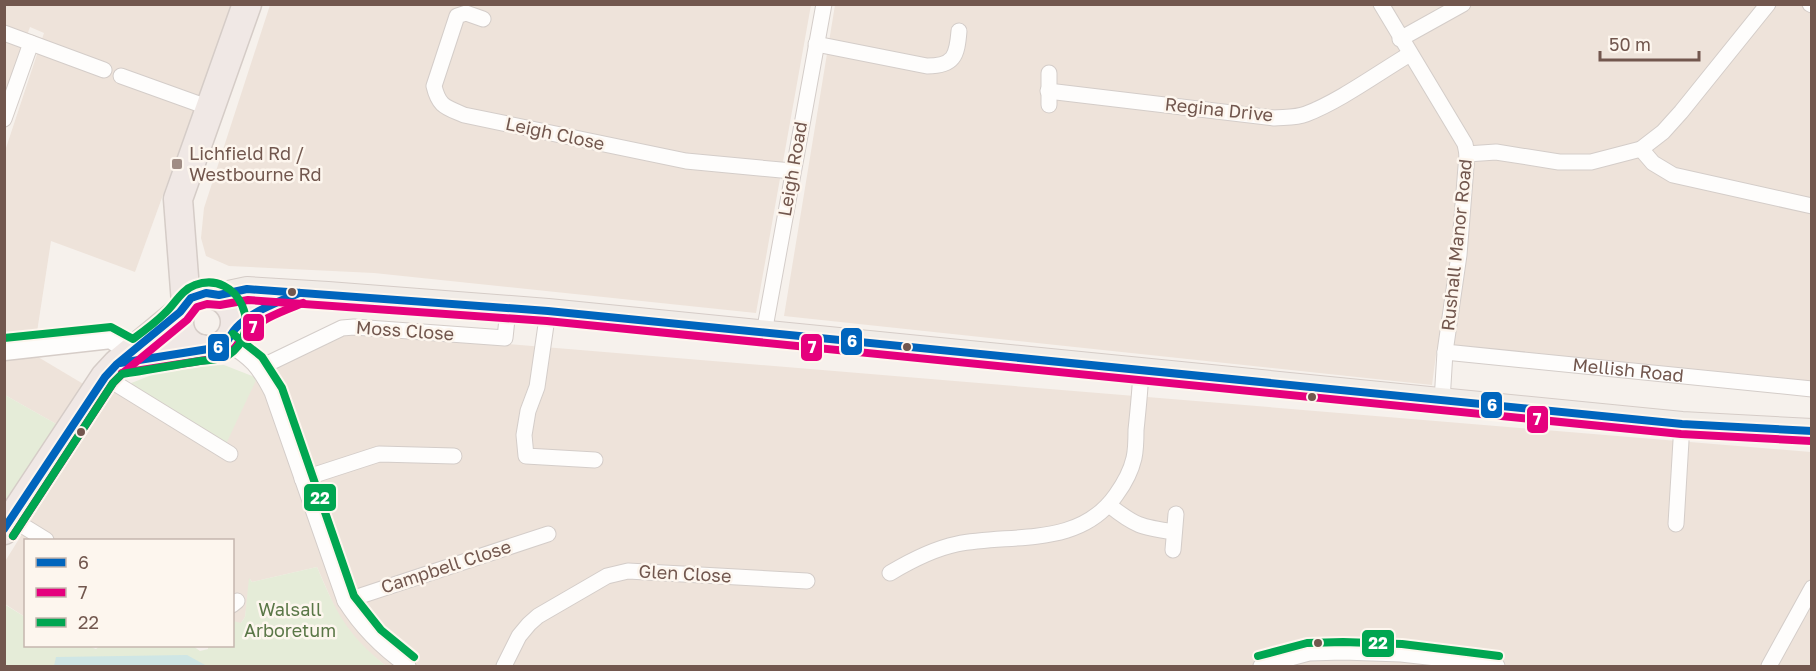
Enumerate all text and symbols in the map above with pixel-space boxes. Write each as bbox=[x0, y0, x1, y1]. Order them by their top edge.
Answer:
scale bar bbox=[1600, 24, 1699, 62]
text: 50 m bbox=[1609, 33, 1651, 55]
street label: Regina Drive bbox=[1164, 92, 1274, 126]
street label: Leigh Close bbox=[504, 112, 607, 154]
street label: Leigh Road bbox=[773, 120, 811, 218]
place label: Lichfield Rd / Westbourne Rd bbox=[189, 142, 322, 185]
marker: Lichfield Rd / Westbourne Rd bbox=[170, 157, 184, 171]
street label: Rushall Manor Road bbox=[1436, 158, 1476, 332]
unlabelled marker bbox=[286, 286, 298, 298]
line badge: 7 bbox=[242, 313, 265, 342]
street label: Moss Close bbox=[355, 316, 455, 344]
text: 7 bbox=[249, 317, 258, 337]
line badge: 6 bbox=[840, 327, 863, 356]
text: 6 bbox=[847, 331, 857, 351]
line badge: 6 bbox=[207, 333, 230, 362]
line badge: 7 bbox=[800, 333, 823, 362]
text: 6 bbox=[213, 337, 223, 357]
text: 7 bbox=[808, 337, 817, 357]
unlabelled marker bbox=[901, 341, 913, 353]
street label: Mellish Road bbox=[1572, 353, 1685, 386]
unlabelled marker bbox=[1306, 391, 1318, 403]
line badge: 6 bbox=[1480, 391, 1503, 419]
text: 6 bbox=[1487, 395, 1497, 415]
line badge: 7 bbox=[1526, 405, 1549, 434]
text: 7 bbox=[1533, 409, 1542, 429]
unlabelled marker bbox=[75, 426, 87, 438]
line badge: 22 bbox=[303, 483, 337, 512]
text: 22 bbox=[310, 488, 330, 508]
street label: Campbell Close bbox=[378, 535, 514, 597]
legend bbox=[24, 539, 234, 647]
text: 6 bbox=[78, 551, 89, 573]
street label: Glen Close bbox=[638, 560, 732, 586]
text: 7 bbox=[78, 581, 88, 603]
park label: Walsall Arboretum bbox=[244, 598, 336, 641]
text: 22 bbox=[78, 611, 99, 633]
line badge: 22 bbox=[1361, 629, 1395, 658]
text: 22 bbox=[1368, 633, 1388, 653]
unlabelled marker bbox=[1312, 637, 1324, 649]

